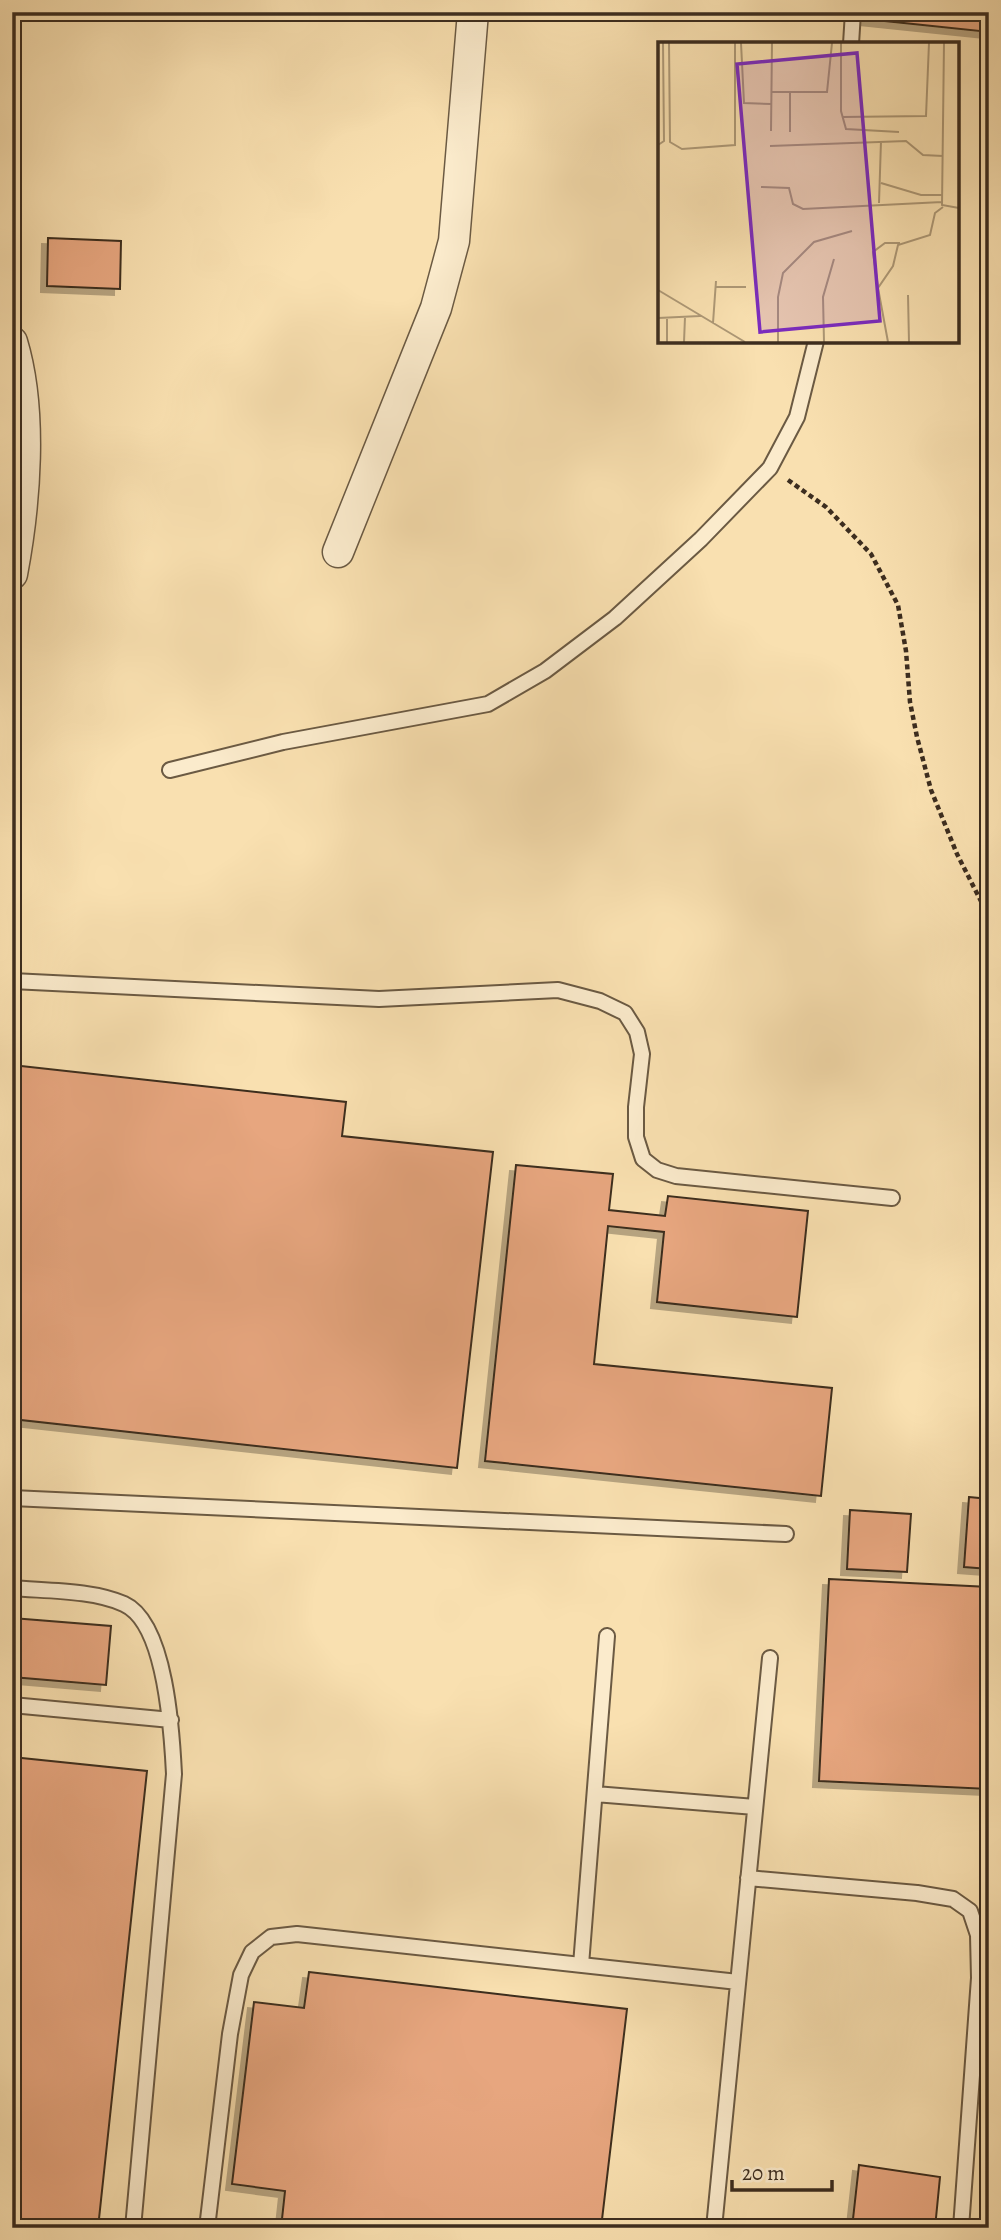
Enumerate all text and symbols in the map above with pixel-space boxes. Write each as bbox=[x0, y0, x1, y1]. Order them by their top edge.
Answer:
inset map bbox=[658, 42, 959, 343]
scale bar bbox=[732, 2149, 831, 2193]
text: 20 m bbox=[742, 2159, 785, 2187]

